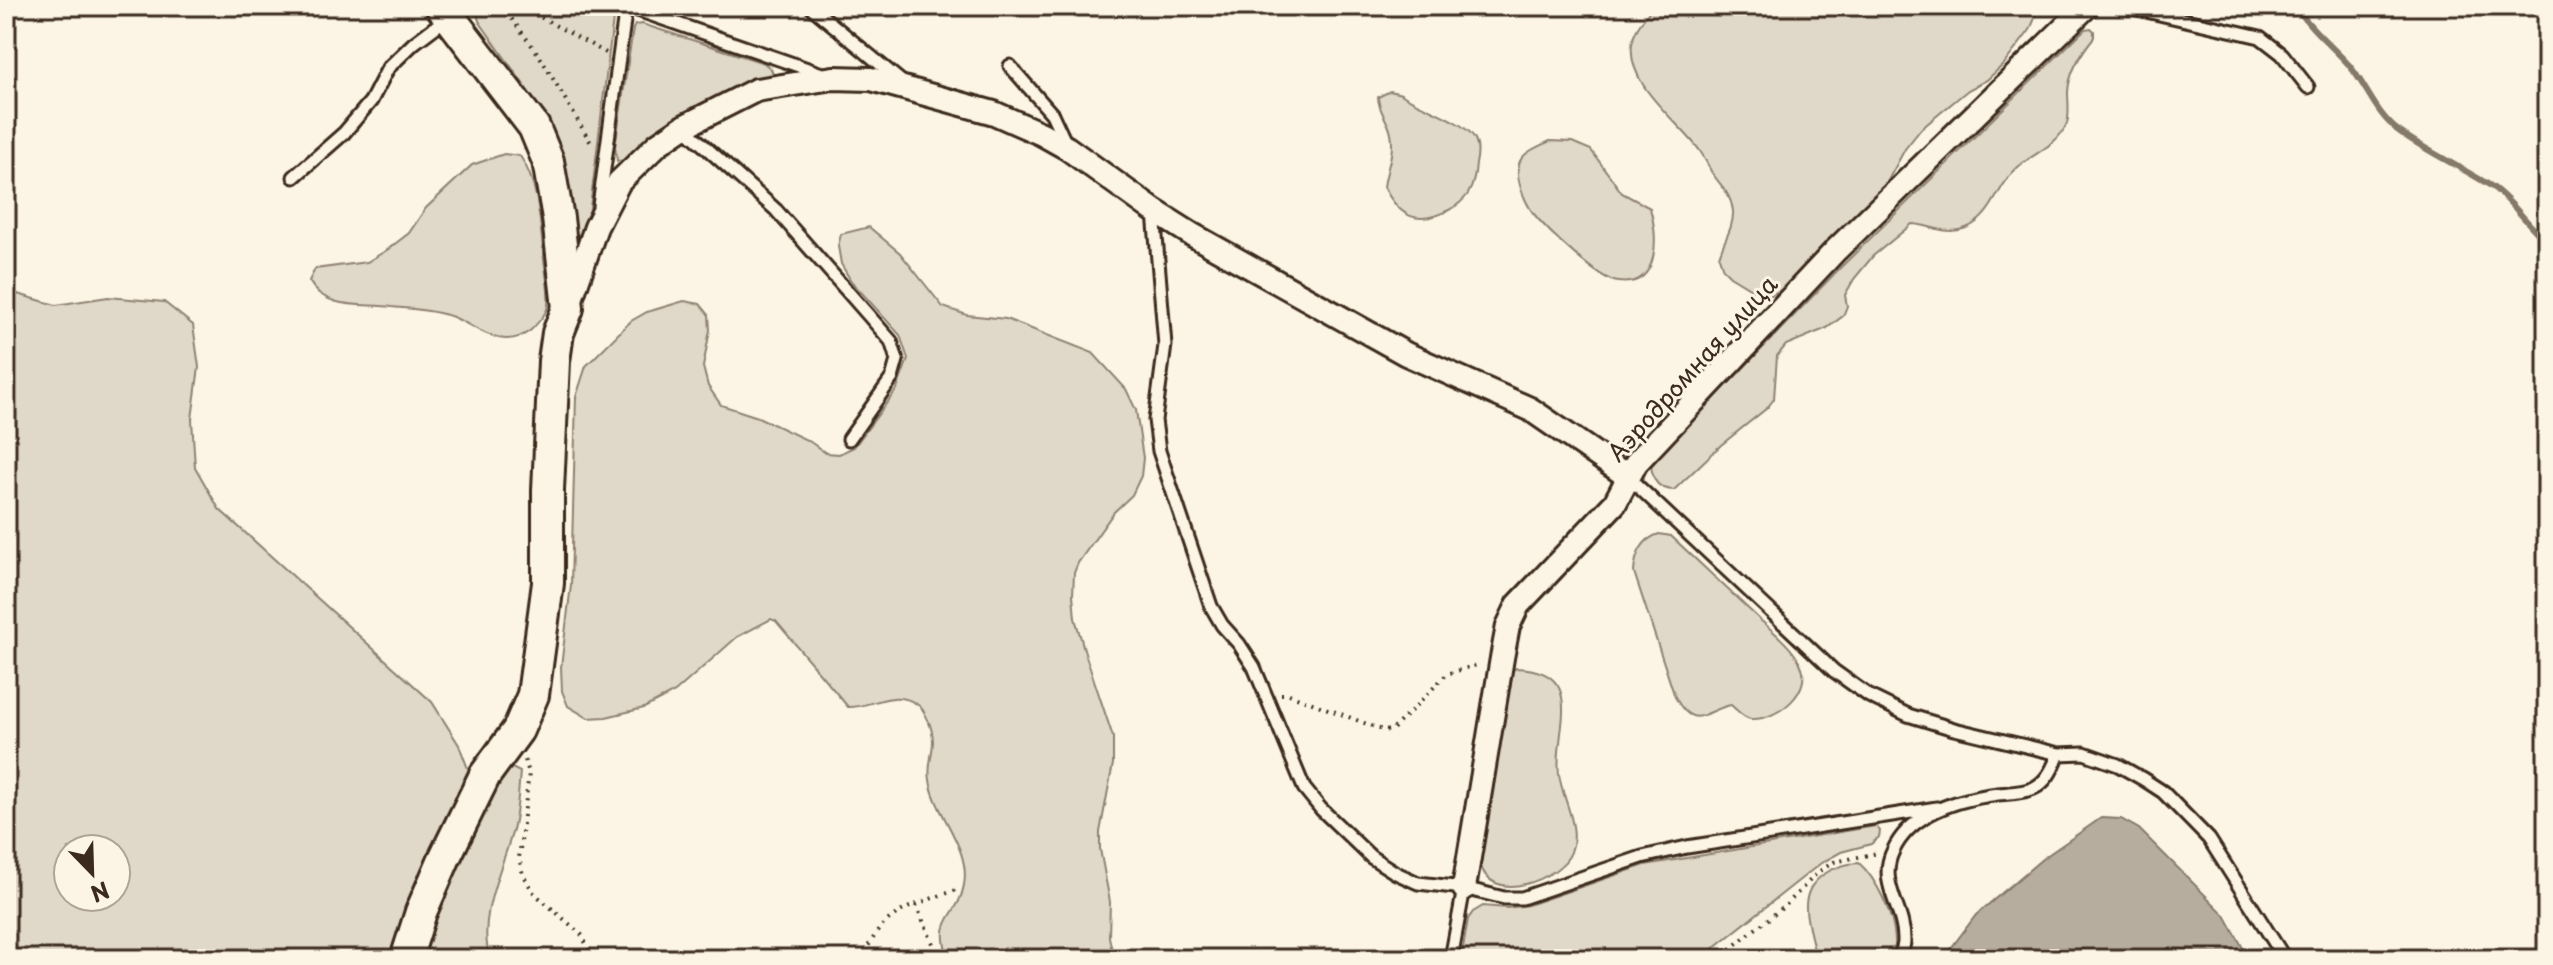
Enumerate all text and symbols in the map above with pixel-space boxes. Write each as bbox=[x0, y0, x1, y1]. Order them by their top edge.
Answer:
street label: Аэродромная улица bbox=[1598, 267, 1785, 469]
north arrow bbox=[52, 833, 132, 913]
text: N bbox=[86, 874, 115, 911]

